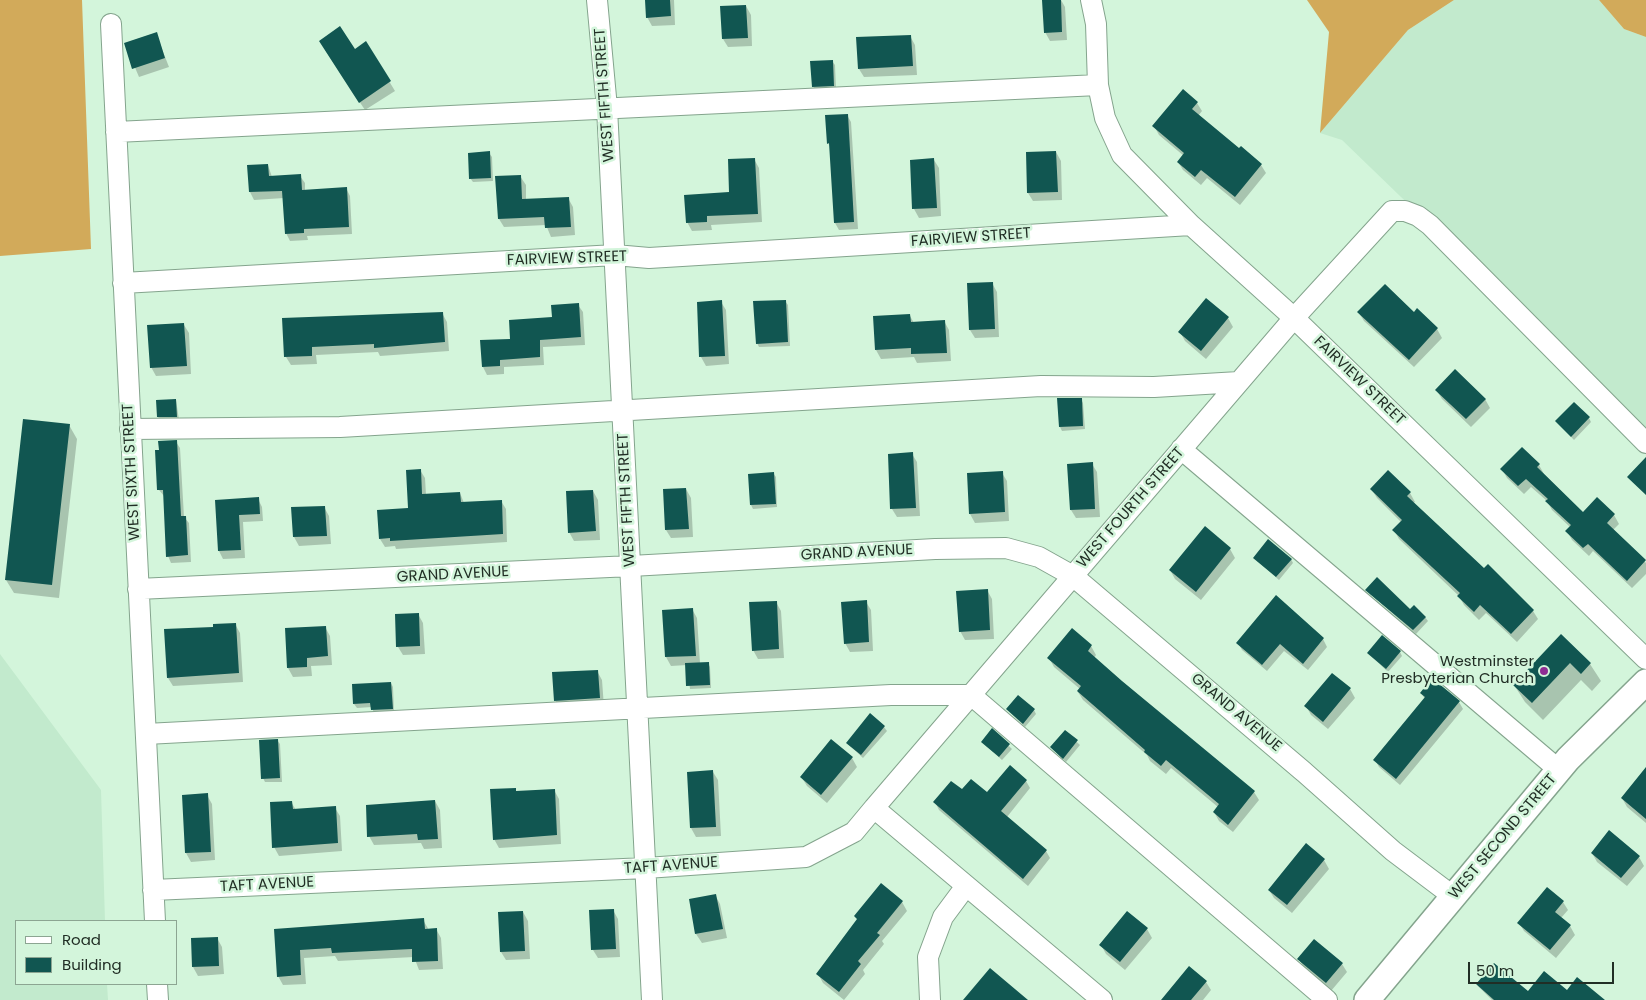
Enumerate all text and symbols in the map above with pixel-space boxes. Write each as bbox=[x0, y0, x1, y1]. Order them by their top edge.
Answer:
street label: WEST FIFTH STREET bbox=[591, 27, 619, 163]
street label: FAIRVIEW STREET bbox=[910, 225, 1032, 251]
street label: FAIRVIEW STREET bbox=[507, 248, 627, 270]
street label: FAIRVIEW STREET bbox=[1310, 333, 1408, 429]
street label: WEST SIXTH STREET bbox=[119, 403, 145, 541]
street label: WEST FIFTH STREET bbox=[615, 433, 639, 567]
street label: WEST FOURTH STREET bbox=[1074, 444, 1188, 572]
street label: GRAND AVENUE bbox=[800, 541, 914, 565]
street label: GRAND AVENUE bbox=[396, 563, 510, 587]
place label: Westminster Presbyterian Church bbox=[1381, 653, 1534, 688]
marker: Westminster Presbyterian Church bbox=[1538, 665, 1550, 677]
street label: GRAND AVENUE bbox=[1187, 670, 1285, 756]
street label: WEST SECOND STREET bbox=[1445, 771, 1561, 903]
street label: TAFT AVENUE bbox=[623, 854, 719, 878]
street label: TAFT AVENUE bbox=[219, 874, 315, 896]
legend bbox=[15, 920, 178, 985]
text: Road bbox=[62, 929, 101, 950]
scale bar bbox=[1471, 952, 1617, 984]
text: Building bbox=[62, 954, 122, 975]
text: 50 m bbox=[1476, 960, 1514, 981]

